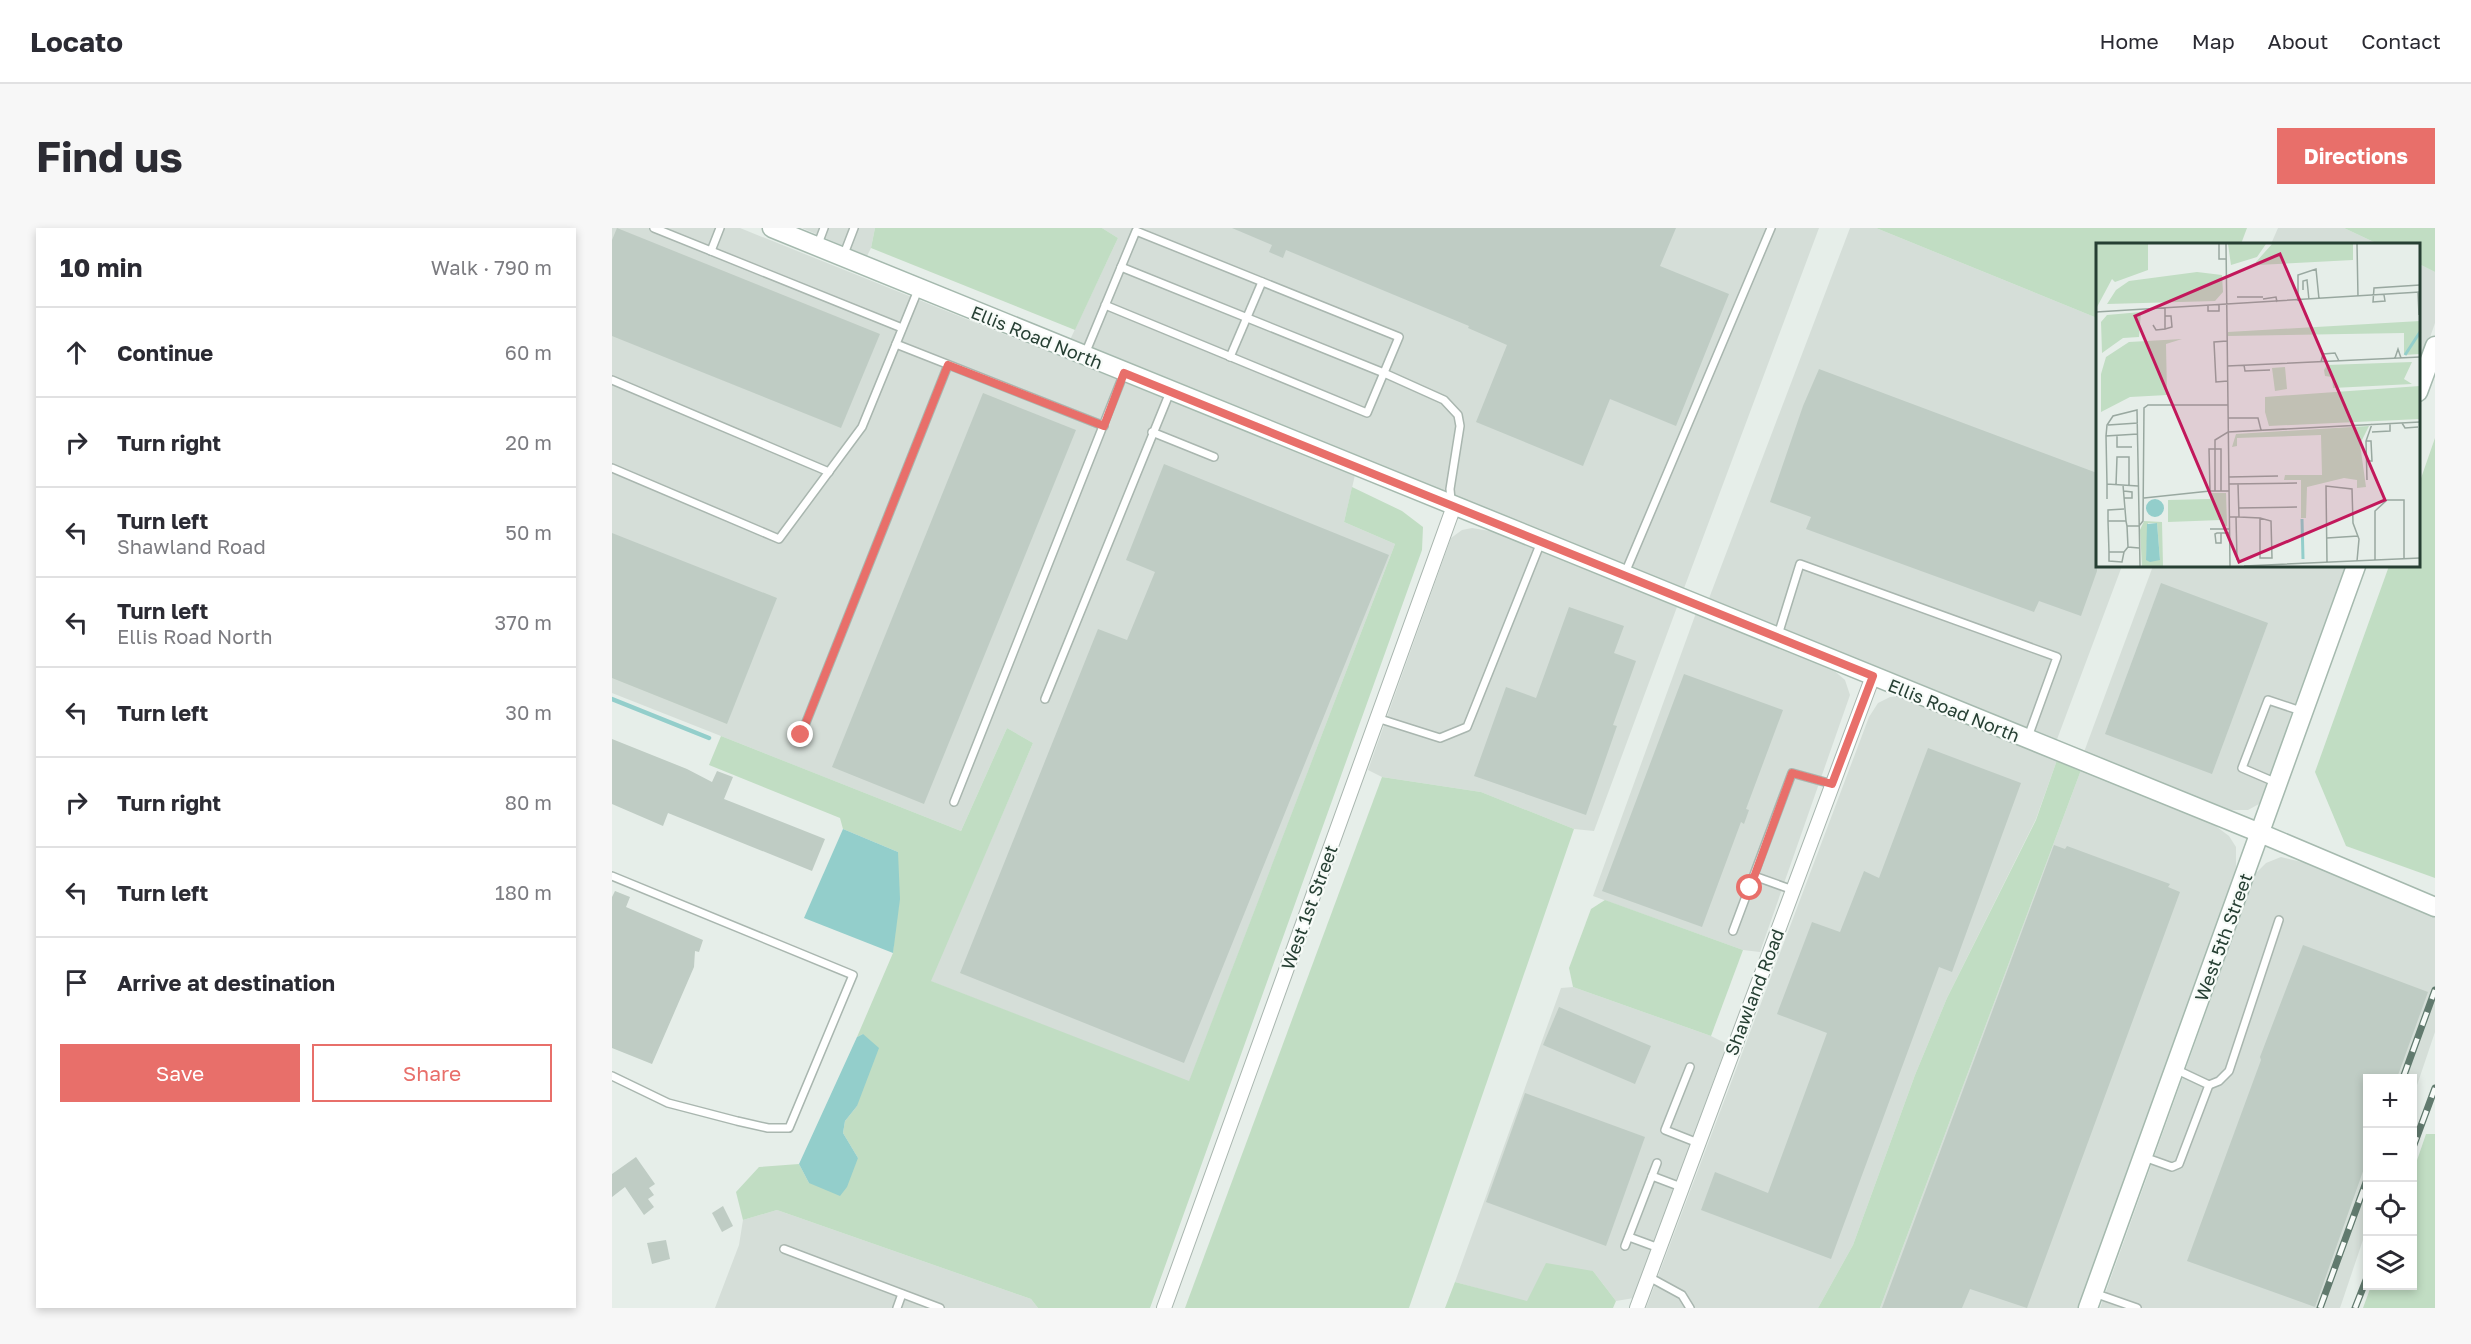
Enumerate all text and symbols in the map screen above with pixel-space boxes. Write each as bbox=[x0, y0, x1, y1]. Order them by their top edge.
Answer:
text: Locato bbox=[30, 25, 123, 58]
text: Home bbox=[2099, 28, 2159, 54]
text: Map bbox=[2192, 28, 2235, 54]
text: About bbox=[2268, 28, 2328, 54]
text: Contact bbox=[2361, 28, 2441, 54]
button: Directions bbox=[2277, 128, 2435, 184]
text: Find us bbox=[36, 131, 183, 181]
inset map bbox=[2096, 243, 2420, 567]
text: 10 min bbox=[60, 252, 142, 283]
text: Walk · 790 m bbox=[431, 255, 552, 279]
street label: Ellis Road North bbox=[968, 301, 1106, 373]
icon: ahead bbox=[60, 336, 93, 369]
text: Continue bbox=[117, 339, 213, 366]
text: 60 m bbox=[505, 340, 552, 364]
icon: right bbox=[60, 426, 93, 459]
text: Turn right bbox=[117, 429, 221, 456]
text: 20 m bbox=[505, 430, 552, 454]
text: Turn left bbox=[117, 507, 208, 534]
icon: left bbox=[60, 516, 93, 549]
text: 50 m bbox=[505, 520, 552, 544]
text: Shawland Road bbox=[117, 534, 266, 558]
text: Turn left bbox=[117, 597, 208, 624]
icon: left bbox=[60, 606, 93, 639]
text: 370 m bbox=[495, 610, 552, 634]
text: Ellis Road North bbox=[117, 624, 273, 648]
street label: Ellis Road North bbox=[1885, 674, 2023, 746]
icon: left bbox=[60, 696, 93, 729]
text: Turn left bbox=[117, 699, 208, 726]
text: 30 m bbox=[505, 700, 552, 724]
route end bbox=[787, 721, 813, 747]
icon: right bbox=[60, 786, 93, 819]
text: Turn right bbox=[117, 789, 221, 816]
text: 80 m bbox=[505, 790, 552, 814]
street label: West 1st Street bbox=[1276, 841, 1342, 973]
street label: West 5th Street bbox=[2190, 870, 2256, 1004]
route start bbox=[1736, 874, 1762, 900]
icon: left bbox=[60, 876, 93, 909]
text: Turn left bbox=[117, 879, 208, 906]
text: 180 m bbox=[495, 880, 552, 904]
street label: Shawland Road bbox=[1720, 926, 1788, 1058]
icon: arrive bbox=[60, 966, 93, 999]
text: Arrive at destination bbox=[117, 969, 335, 996]
button: Save bbox=[60, 1044, 300, 1102]
button: Share bbox=[312, 1044, 552, 1102]
map controls bbox=[2363, 1074, 2417, 1290]
button: + bbox=[2363, 1074, 2417, 1128]
button: − bbox=[2363, 1128, 2417, 1182]
button: locate bbox=[2363, 1182, 2417, 1236]
button: layers bbox=[2363, 1236, 2417, 1290]

